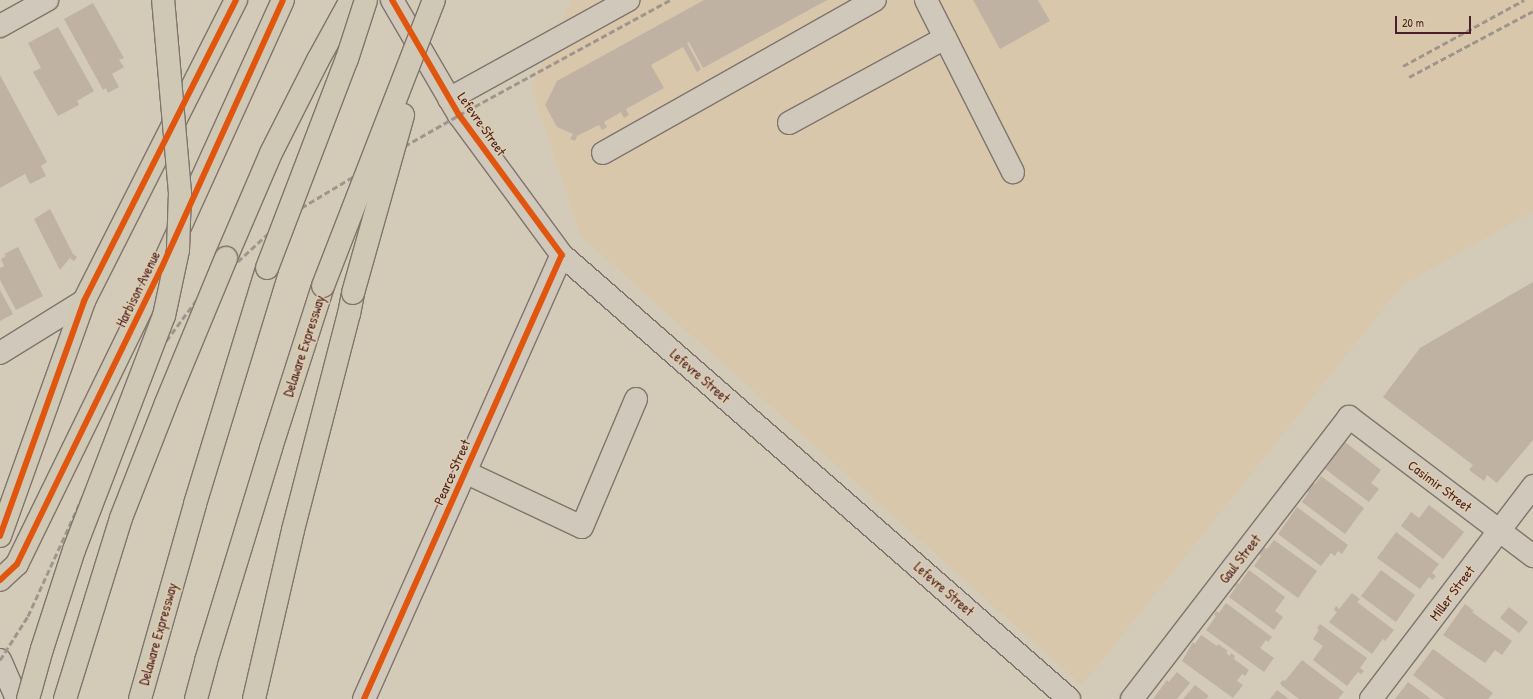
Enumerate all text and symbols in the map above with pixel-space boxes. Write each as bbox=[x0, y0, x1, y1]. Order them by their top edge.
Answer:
scale bar bbox=[1397, 8, 1473, 34]
text: 20 m bbox=[1402, 14, 1424, 31]
street label: Lefevre Street bbox=[454, 89, 510, 159]
street label: Harbison Avenue bbox=[112, 248, 164, 330]
street label: Delaware Expressway bbox=[280, 293, 328, 399]
street label: Lefevre Street bbox=[667, 345, 733, 407]
street label: Pearce Street bbox=[430, 437, 474, 507]
street label: Casimir Street bbox=[1405, 457, 1475, 515]
street label: Gaul Street bbox=[1216, 531, 1264, 587]
street label: Lefevre Street bbox=[911, 558, 977, 620]
street label: Miller Street bbox=[1426, 562, 1478, 624]
street label: Delaware Expressway bbox=[135, 581, 181, 687]

